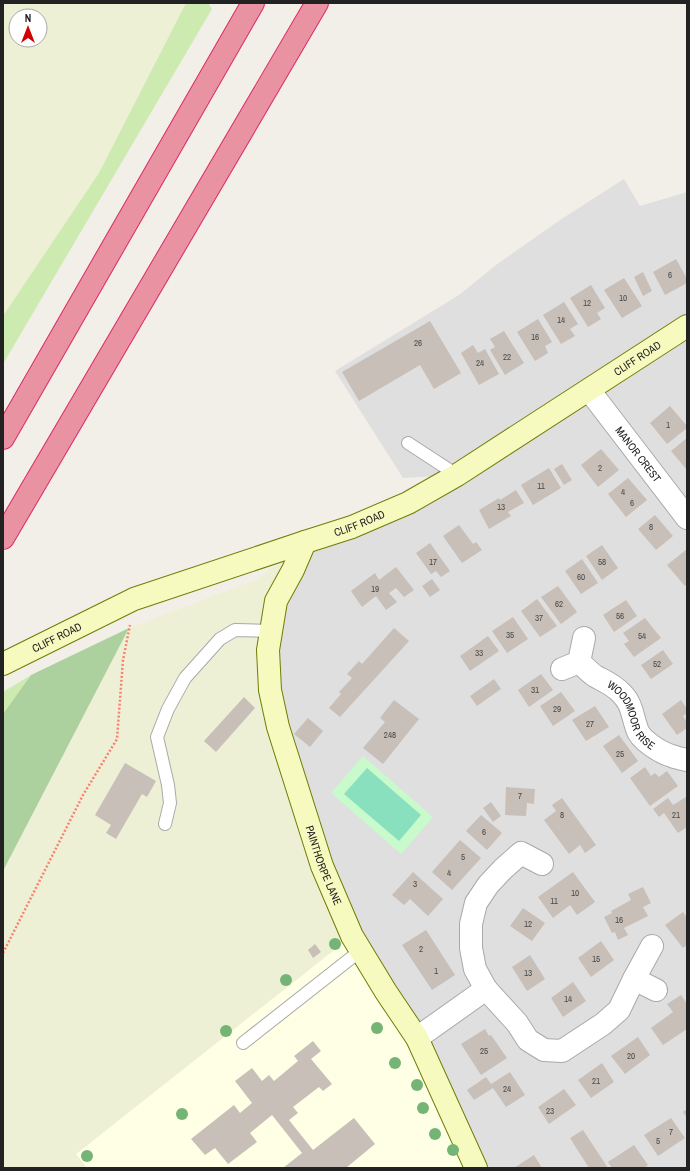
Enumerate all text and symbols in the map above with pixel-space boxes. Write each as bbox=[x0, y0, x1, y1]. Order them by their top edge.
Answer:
north arrow bbox=[8, 8, 48, 48]
text: N bbox=[25, 11, 31, 25]
house number: 6 bbox=[668, 269, 672, 281]
house number: 10 bbox=[619, 292, 627, 304]
house number: 12 bbox=[583, 297, 591, 309]
house number: 14 bbox=[557, 314, 565, 326]
house number: 16 bbox=[531, 331, 539, 343]
house number: 26 bbox=[414, 337, 422, 349]
street label: CLIFF ROAD bbox=[611, 338, 664, 379]
house number: 22 bbox=[503, 351, 511, 363]
house number: 24 bbox=[476, 357, 484, 369]
house number: 1 bbox=[666, 419, 670, 431]
street label: MANOR CREST bbox=[612, 424, 664, 485]
house number: 2 bbox=[598, 462, 602, 474]
house number: 11 bbox=[537, 480, 545, 492]
house number: 4 bbox=[621, 486, 625, 498]
house number: 6 bbox=[630, 497, 634, 509]
house number: 13 bbox=[497, 501, 505, 513]
street label: CLIFF ROAD bbox=[332, 507, 387, 539]
house number: 8 bbox=[649, 521, 653, 533]
house number: 17 bbox=[429, 556, 437, 568]
house number: 58 bbox=[598, 556, 606, 568]
house number: 60 bbox=[577, 571, 585, 583]
house number: 19 bbox=[371, 583, 379, 595]
house number: 62 bbox=[555, 598, 563, 610]
house number: 56 bbox=[616, 610, 624, 622]
house number: 37 bbox=[535, 612, 543, 624]
street label: CLIFF ROAD bbox=[30, 619, 84, 656]
house number: 35 bbox=[506, 629, 514, 641]
house number: 54 bbox=[638, 630, 646, 642]
house number: 33 bbox=[475, 647, 483, 659]
house number: 52 bbox=[653, 658, 661, 670]
street label: WOODMOOR RISE bbox=[605, 677, 658, 753]
house number: 31 bbox=[531, 684, 539, 696]
house number: 29 bbox=[553, 703, 561, 715]
house number: 27 bbox=[586, 718, 594, 730]
house number: 248 bbox=[384, 729, 396, 741]
house number: 25 bbox=[616, 748, 624, 760]
house number: 7 bbox=[518, 790, 522, 802]
house number: 8 bbox=[560, 809, 564, 821]
house number: 21 bbox=[672, 809, 680, 821]
street label: PAINTHORPE LANE bbox=[303, 824, 345, 907]
house number: 6 bbox=[482, 826, 486, 838]
house number: 5 bbox=[461, 851, 465, 863]
house number: 4 bbox=[447, 867, 451, 879]
house number: 3 bbox=[413, 878, 417, 890]
house number: 10 bbox=[571, 887, 579, 899]
house number: 11 bbox=[550, 895, 558, 907]
house number: 16 bbox=[615, 914, 623, 926]
house number: 12 bbox=[524, 918, 532, 930]
house number: 2 bbox=[419, 943, 423, 955]
house number: 15 bbox=[592, 953, 600, 965]
house number: 1 bbox=[434, 965, 438, 977]
house number: 13 bbox=[524, 967, 532, 979]
house number: 14 bbox=[564, 993, 572, 1005]
house number: 25 bbox=[480, 1045, 488, 1057]
house number: 20 bbox=[627, 1050, 635, 1062]
house number: 21 bbox=[592, 1075, 600, 1087]
house number: 24 bbox=[503, 1083, 511, 1095]
house number: 23 bbox=[546, 1105, 554, 1117]
house number: 7 bbox=[669, 1126, 673, 1138]
house number: 5 bbox=[656, 1135, 660, 1147]

